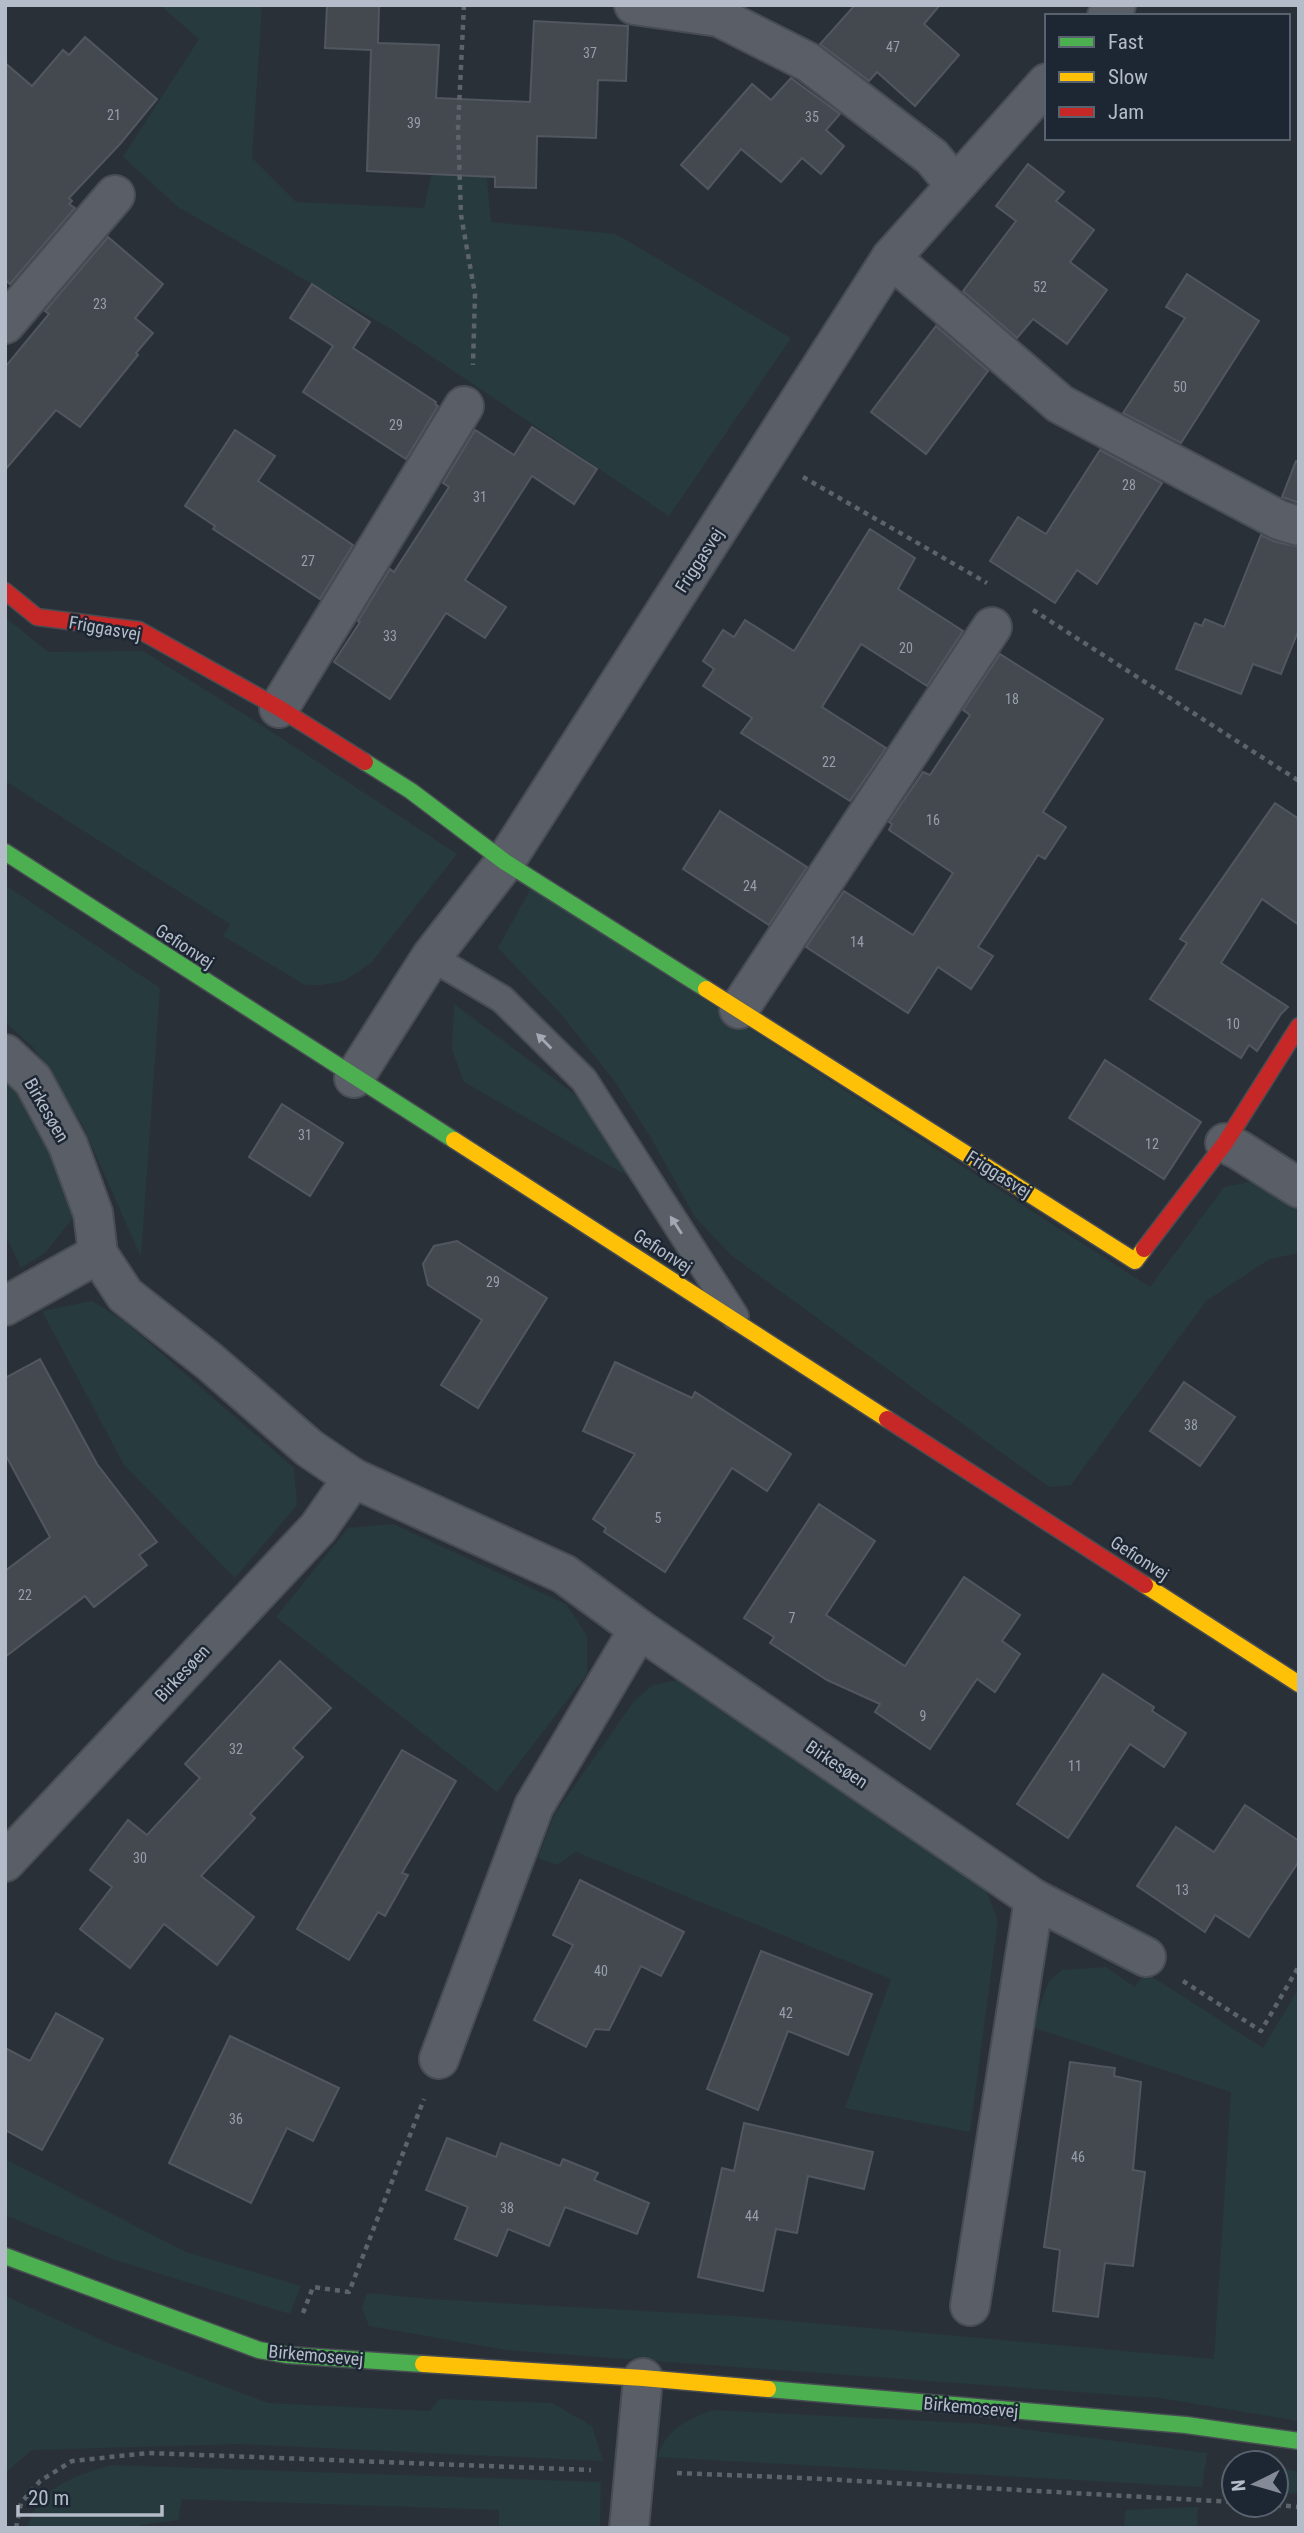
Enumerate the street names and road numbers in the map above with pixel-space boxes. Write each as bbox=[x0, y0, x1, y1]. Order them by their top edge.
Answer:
street label: Friggasvej bbox=[670, 524, 728, 596]
street label: Friggasvej bbox=[67, 611, 143, 645]
street label: Gefionvej bbox=[152, 919, 218, 973]
street label: Birkesøen bbox=[20, 1074, 74, 1146]
street label: Friggasvej bbox=[963, 1146, 1035, 1202]
street label: Gefionvej bbox=[630, 1224, 696, 1278]
street label: Gefionvej bbox=[1107, 1531, 1173, 1585]
street label: Birkesøen bbox=[150, 1640, 214, 1706]
street label: Birkesøen bbox=[802, 1736, 872, 1792]
street label: Birkemosevej bbox=[268, 2340, 364, 2370]
street label: Birkemosevej bbox=[923, 2392, 1019, 2422]

